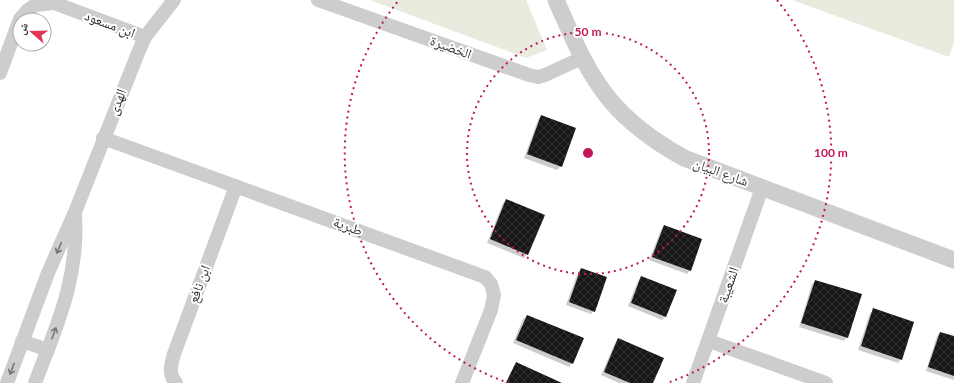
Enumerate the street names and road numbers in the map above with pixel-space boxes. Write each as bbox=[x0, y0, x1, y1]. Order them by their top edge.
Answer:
street label: ابن مسعود bbox=[82, 6, 138, 42]
street label: الخضيرة bbox=[428, 31, 474, 63]
street label: الهدى bbox=[104, 86, 130, 118]
street label: شارع البيان bbox=[691, 154, 751, 191]
street label: طبرية bbox=[331, 212, 365, 240]
street label: ابن نافع bbox=[184, 263, 215, 306]
street label: الشعيبة bbox=[713, 265, 742, 305]

